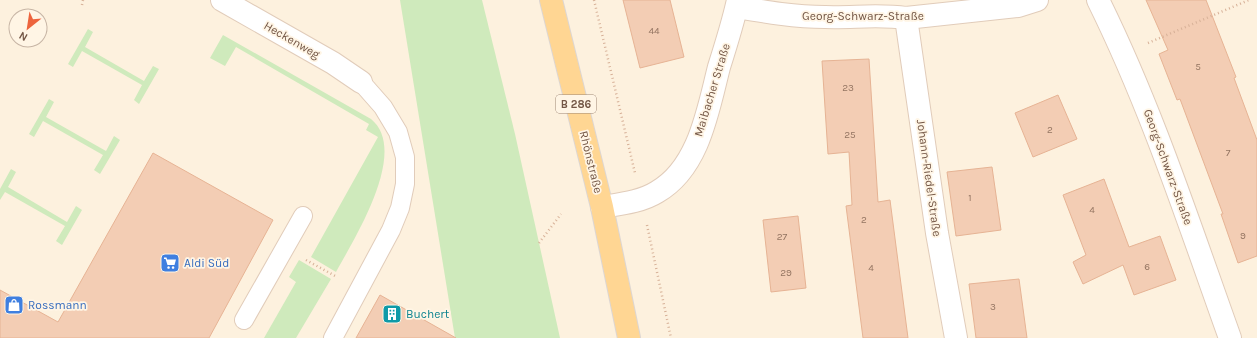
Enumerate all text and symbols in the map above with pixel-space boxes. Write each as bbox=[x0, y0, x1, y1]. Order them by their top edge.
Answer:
north arrow bbox=[8, 8, 48, 48]
street label: Georg-Schwarz-Straße bbox=[802, 9, 924, 23]
street label: Heckenweg bbox=[262, 18, 323, 62]
house number: 44 bbox=[648, 25, 660, 37]
text: N bbox=[17, 29, 30, 44]
street label: Maibacher Straße bbox=[691, 42, 733, 138]
house number: 5 bbox=[1195, 61, 1201, 73]
house number: 23 bbox=[842, 82, 854, 94]
road number: B 286 bbox=[556, 95, 596, 113]
street label: Georg-Schwarz-Straße bbox=[1141, 107, 1195, 227]
street label: Johann-Riedel-Straße bbox=[914, 119, 944, 237]
house number: 2 bbox=[1047, 124, 1053, 136]
street label: Rhönstraße bbox=[577, 129, 605, 195]
house number: 25 bbox=[844, 129, 856, 141]
house number: 7 bbox=[1226, 147, 1231, 159]
house number: 1 bbox=[968, 192, 972, 204]
house number: 4 bbox=[1089, 204, 1095, 216]
house number: 2 bbox=[861, 214, 867, 226]
house number: 9 bbox=[1240, 230, 1246, 242]
house number: 27 bbox=[777, 231, 788, 243]
supermarket icon: Aldi Süd bbox=[159, 252, 181, 274]
place label: Aldi Süd bbox=[184, 256, 229, 270]
house number: 6 bbox=[1144, 261, 1150, 273]
house number: 4 bbox=[868, 262, 874, 274]
house number: 29 bbox=[780, 267, 792, 279]
shop icon: Rossmann bbox=[3, 294, 25, 316]
place label: Rossmann bbox=[28, 298, 87, 312]
house number: 3 bbox=[990, 301, 996, 313]
building icon: Buchert bbox=[381, 303, 403, 325]
place label: Buchert bbox=[406, 307, 450, 321]

